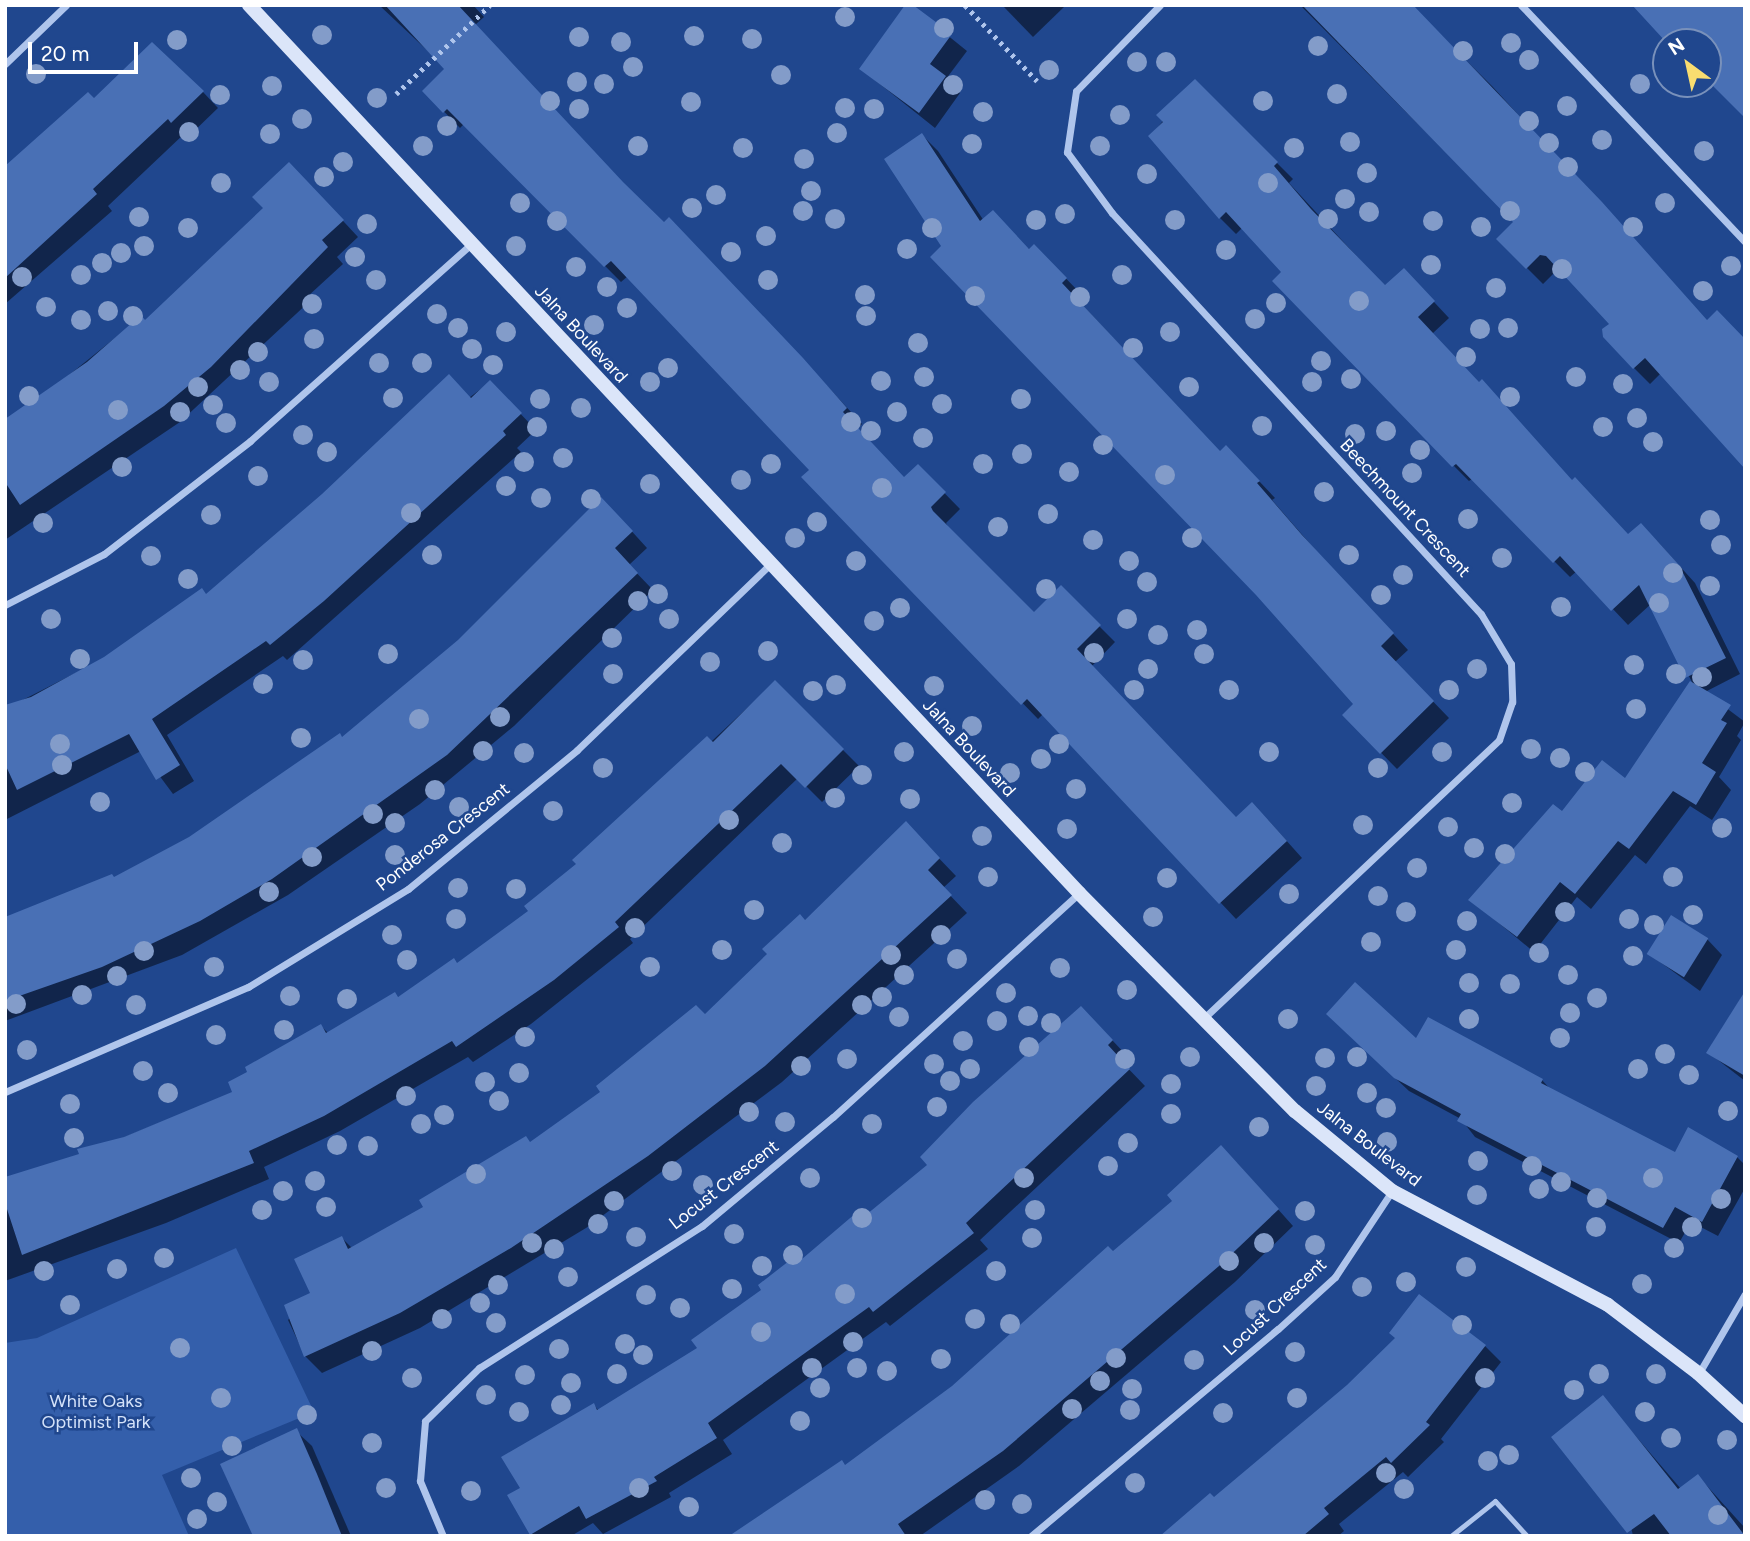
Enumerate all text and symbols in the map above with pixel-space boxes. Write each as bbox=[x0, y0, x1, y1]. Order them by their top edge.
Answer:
scale bar bbox=[32, 28, 142, 72]
north arrow bbox=[1652, 28, 1722, 98]
text: N bbox=[1664, 33, 1689, 60]
text: 20 m bbox=[41, 41, 89, 66]
street label: Jalna Boulevard bbox=[530, 281, 632, 387]
street label: Beechmount Crescent bbox=[1335, 434, 1475, 582]
street label: Jalna Boulevard bbox=[918, 695, 1020, 801]
street label: Ponderosa Crescent bbox=[372, 778, 514, 896]
street label: Jalna Boulevard bbox=[1313, 1097, 1425, 1191]
street label: Locust Crescent bbox=[665, 1136, 783, 1234]
street label: Locust Crescent bbox=[1219, 1254, 1331, 1360]
park label: White Oaks Optimist Park bbox=[42, 1391, 150, 1434]

